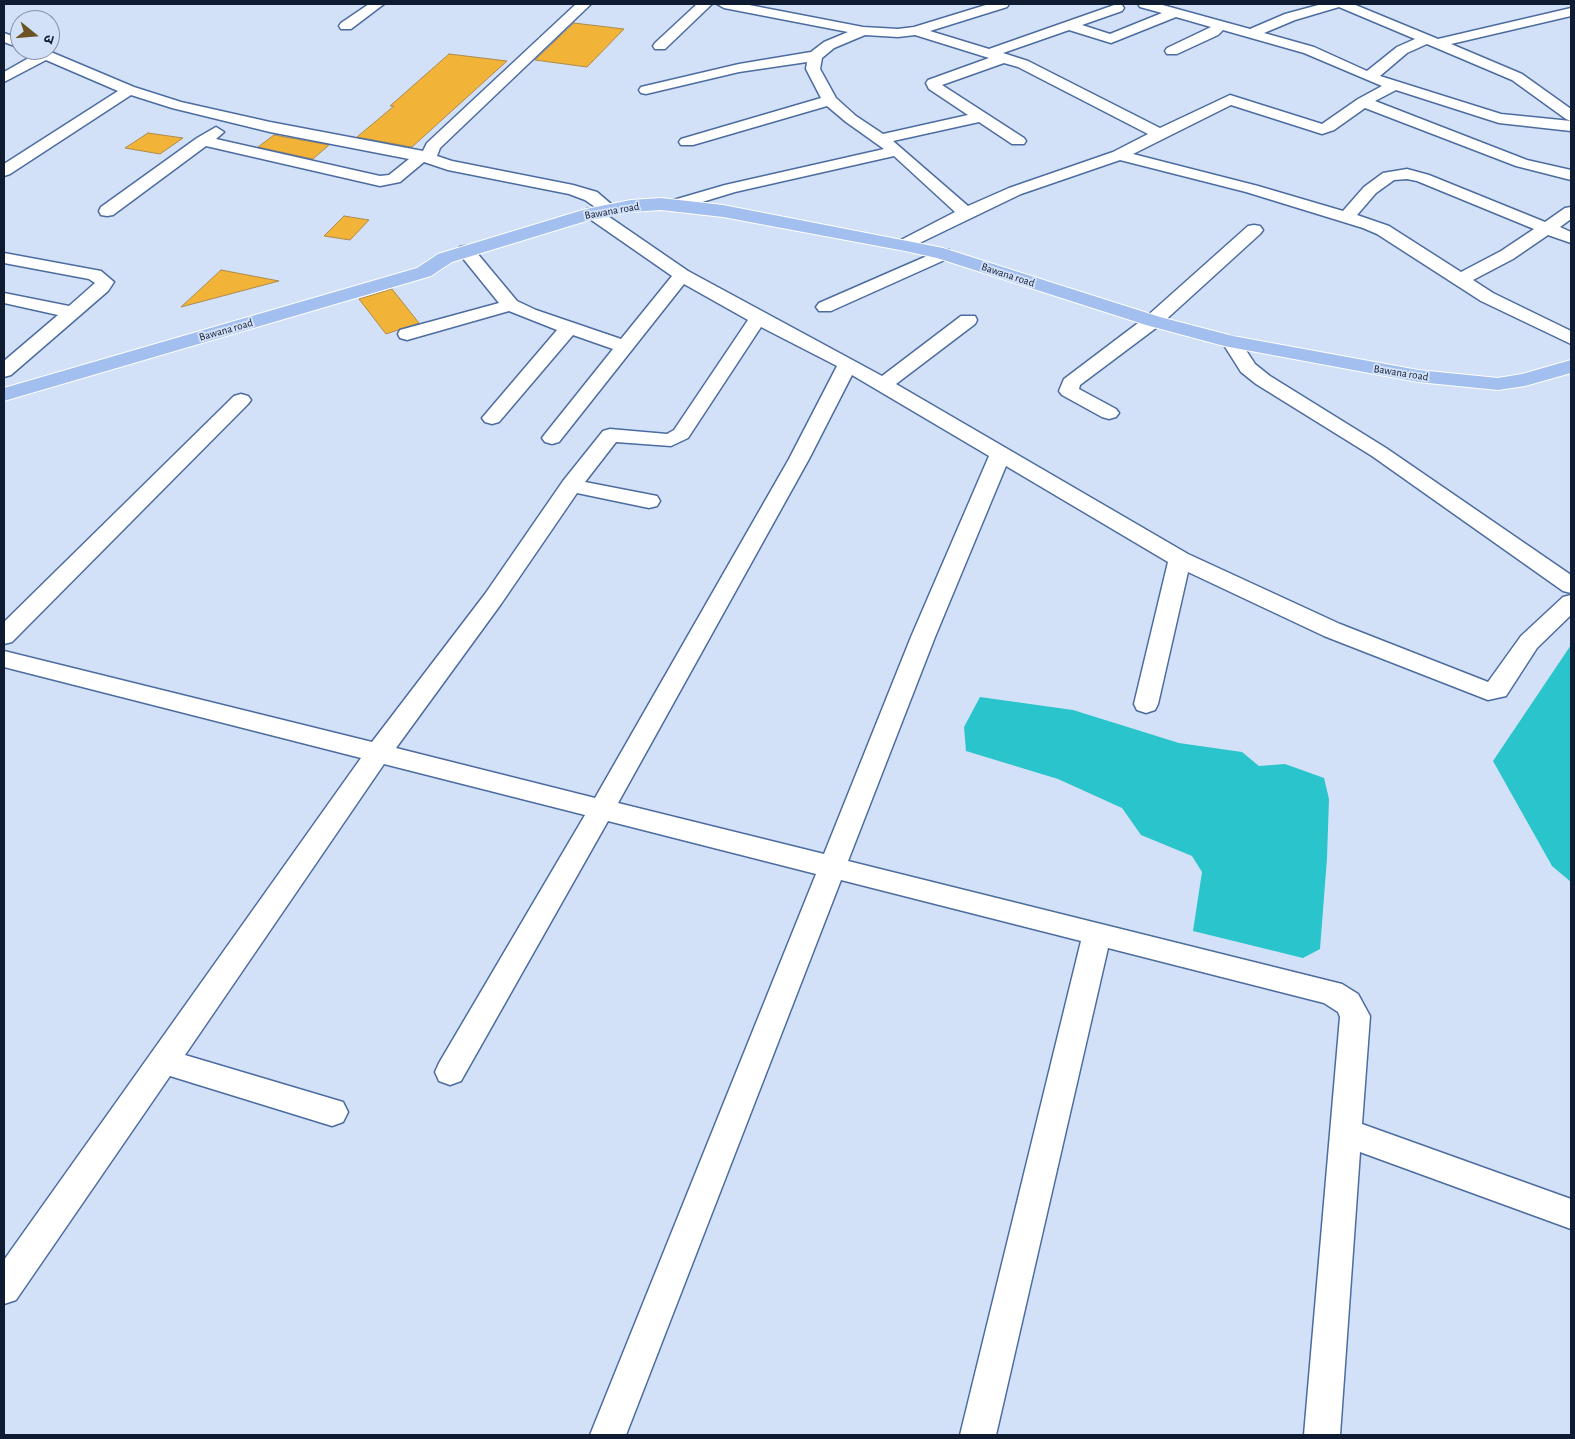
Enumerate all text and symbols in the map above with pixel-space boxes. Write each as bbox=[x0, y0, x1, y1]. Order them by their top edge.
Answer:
north arrow bbox=[10, 10, 60, 60]
text: उ bbox=[40, 33, 56, 45]
street label: Bawana road bbox=[584, 200, 640, 222]
street label: Bawana road bbox=[980, 260, 1036, 290]
street label: Bawana road bbox=[198, 316, 254, 344]
street label: Bawana road bbox=[1373, 362, 1429, 384]

